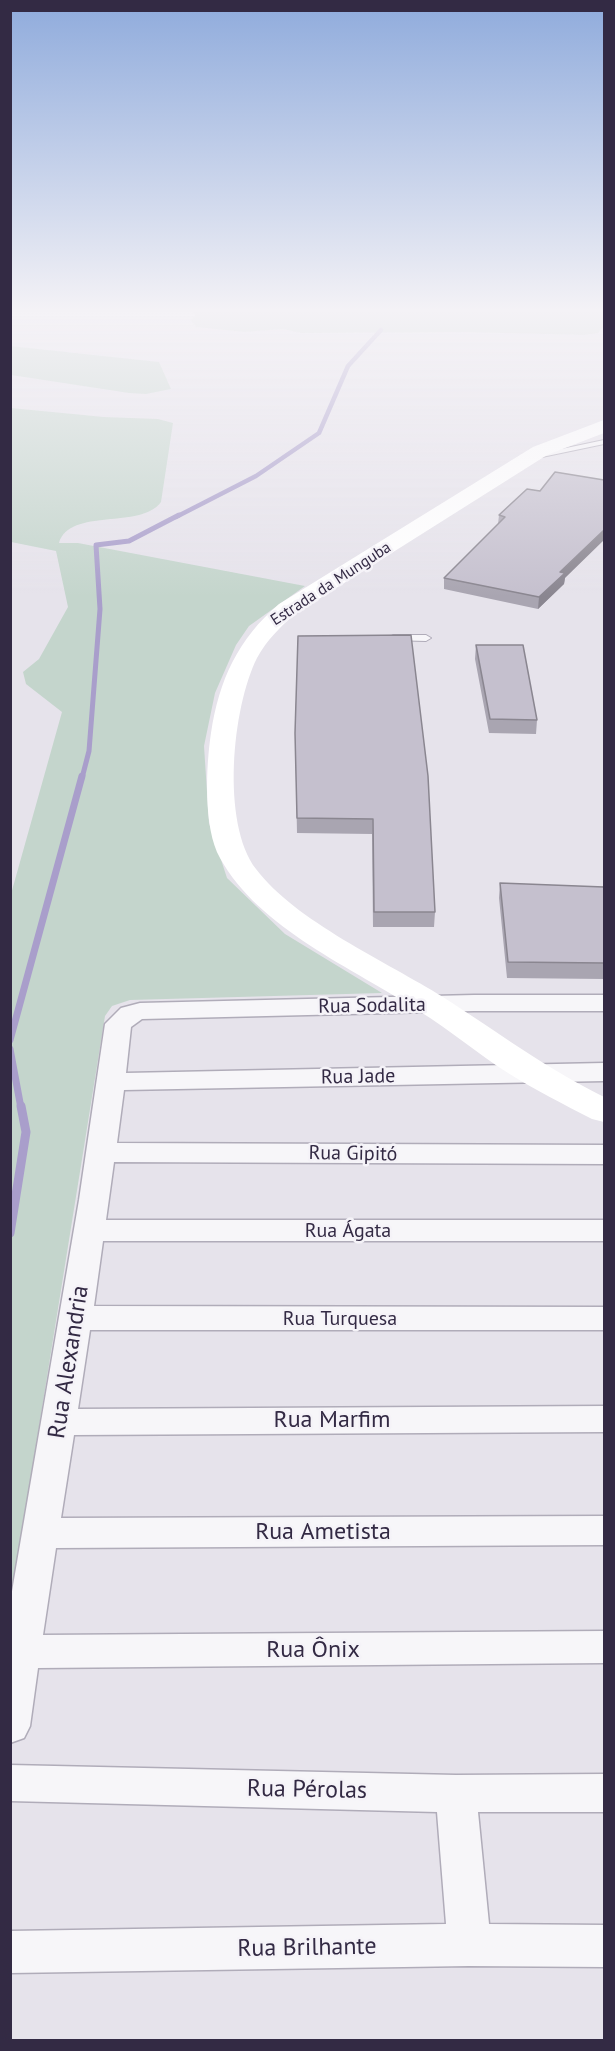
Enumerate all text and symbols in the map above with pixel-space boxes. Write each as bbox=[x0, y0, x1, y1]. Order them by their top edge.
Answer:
street label: Estrada da Munguba bbox=[267, 538, 395, 630]
street label: Rua Sodalita bbox=[318, 993, 426, 1019]
street label: Rua Jade bbox=[321, 1064, 395, 1090]
street label: Rua Gipitó bbox=[308, 1141, 398, 1167]
street label: Rua Ágata bbox=[305, 1219, 391, 1243]
street label: Rua Alexandria bbox=[43, 1283, 95, 1441]
street label: Rua Turquesa bbox=[283, 1307, 397, 1331]
street label: Rua Marfim bbox=[274, 1406, 390, 1434]
street label: Rua Ametista bbox=[255, 1518, 391, 1546]
street label: Rua Ônix bbox=[266, 1636, 360, 1664]
street label: Rua Pérolas bbox=[247, 1775, 367, 1805]
street label: Rua Brilhante bbox=[237, 1932, 377, 1964]

